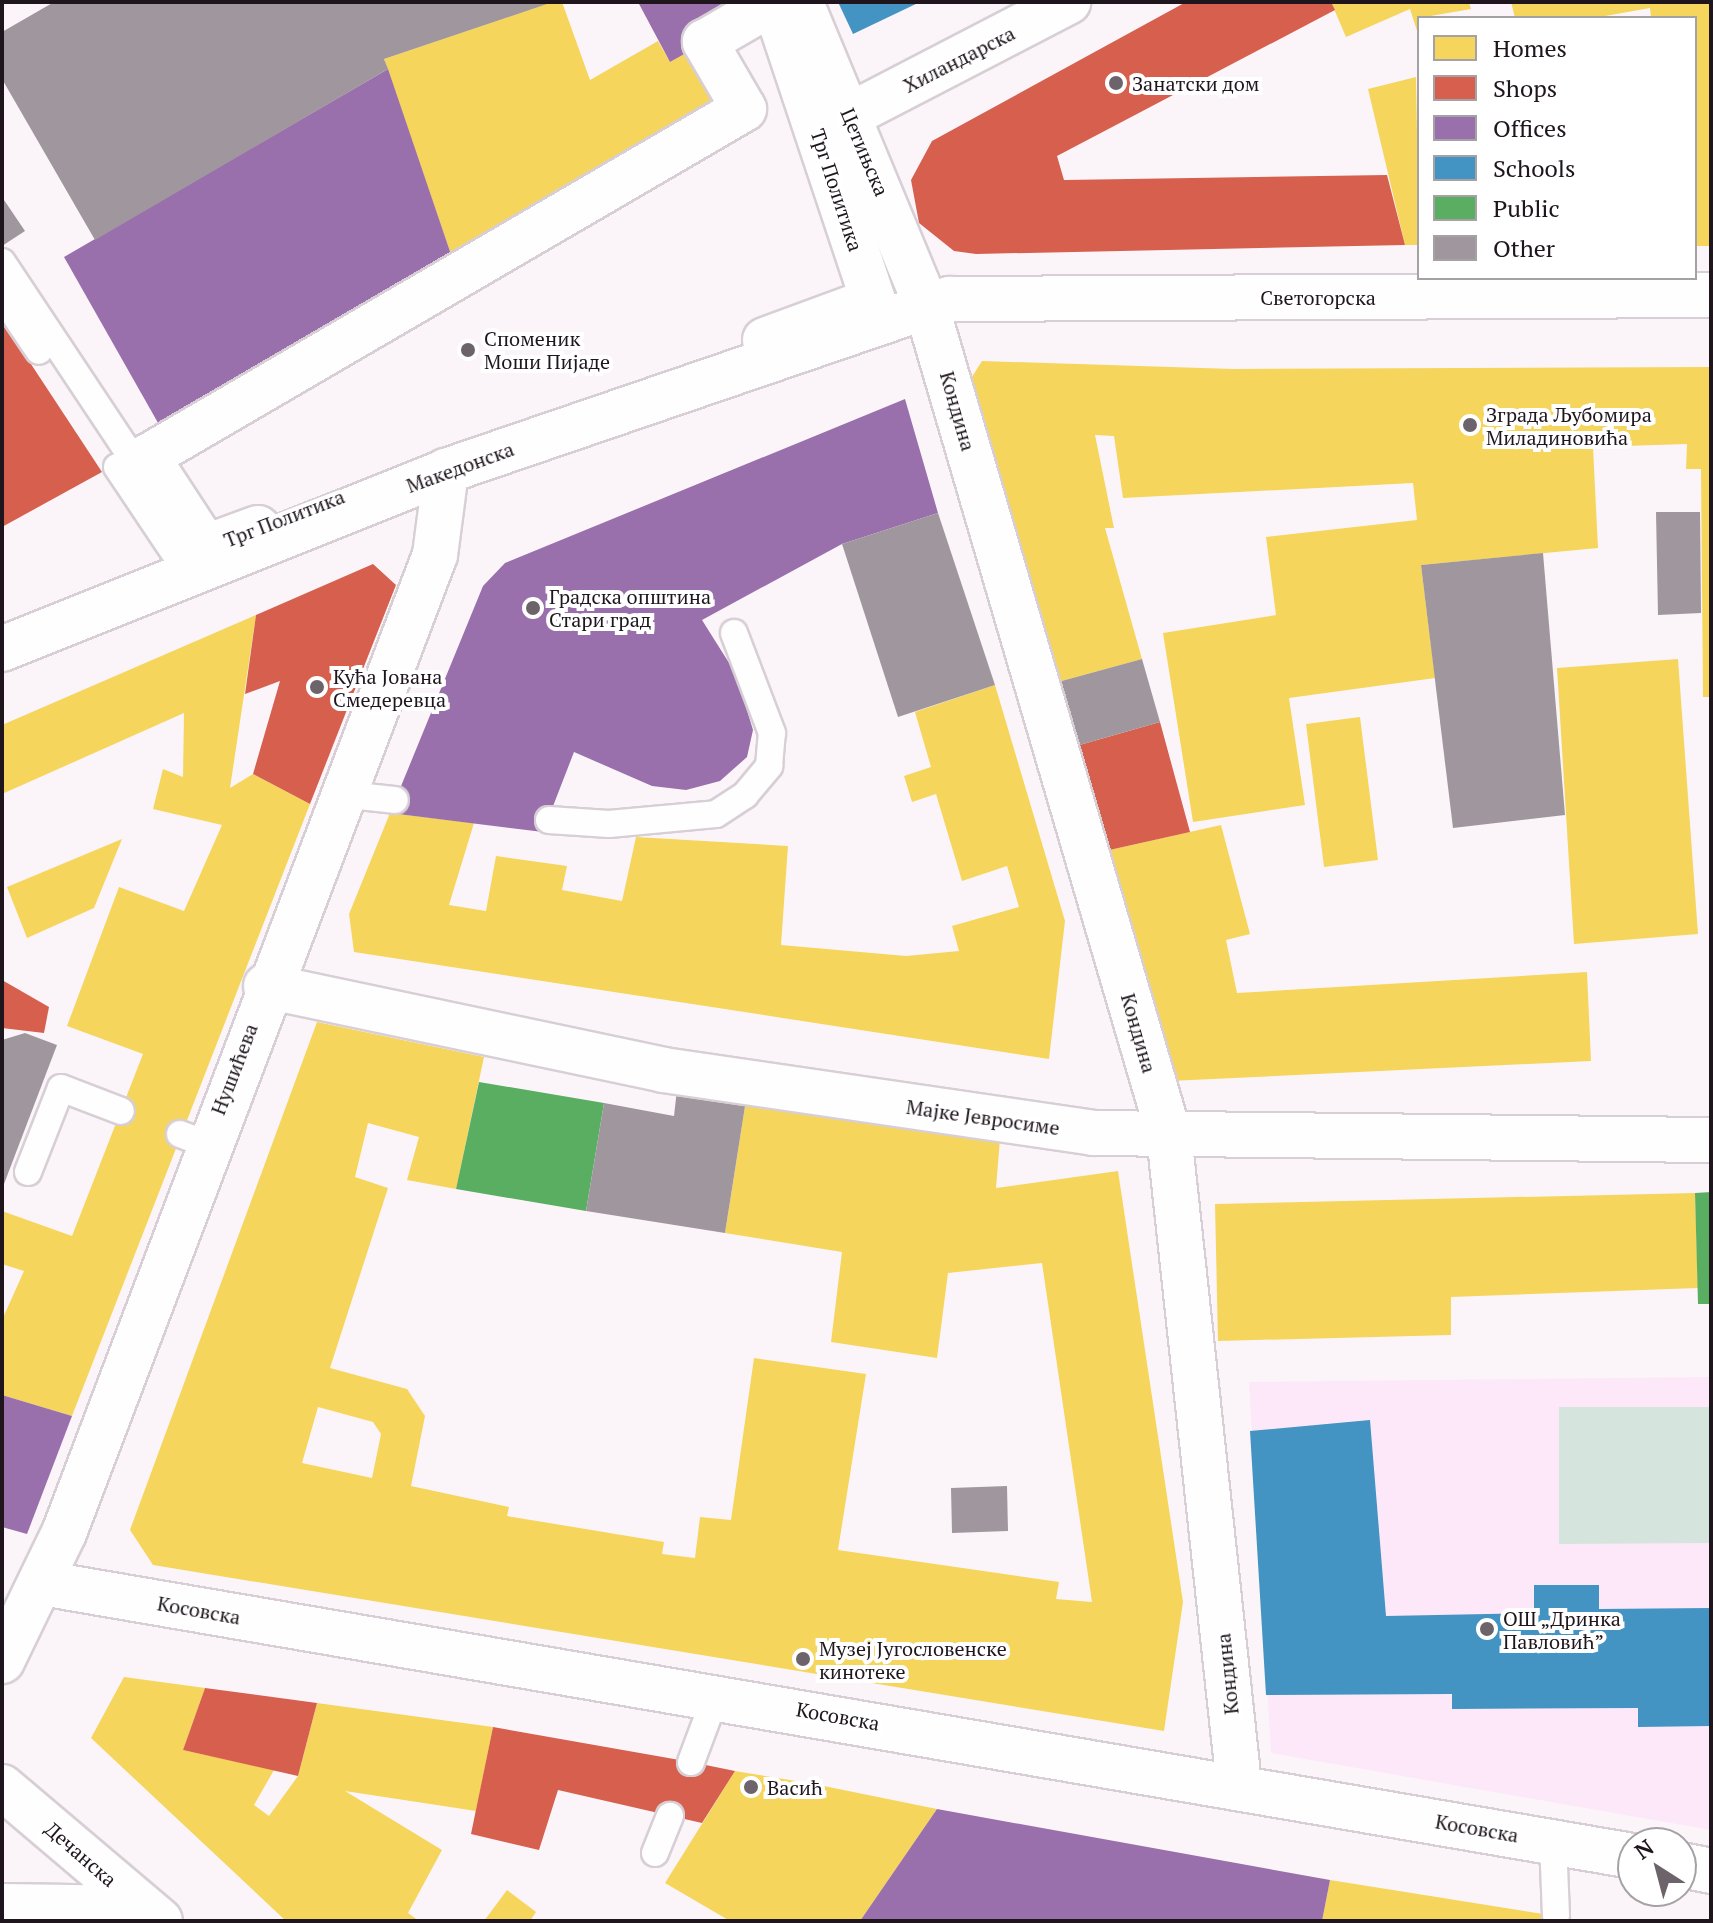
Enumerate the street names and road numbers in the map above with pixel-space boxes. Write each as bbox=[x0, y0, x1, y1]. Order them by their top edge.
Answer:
street label: Хиландарска bbox=[899, 21, 1019, 97]
street label: Цетињска bbox=[836, 104, 894, 200]
street label: Трг Политика bbox=[806, 126, 868, 254]
street label: Светогорска bbox=[1260, 285, 1376, 309]
street label: Кондина bbox=[935, 369, 981, 453]
street label: Македонска bbox=[403, 436, 517, 498]
street label: Трг Политика bbox=[220, 484, 348, 552]
street label: Кондина bbox=[1116, 991, 1162, 1075]
street label: Нушићева bbox=[206, 1020, 262, 1118]
street label: Мајке Јевросиме bbox=[905, 1094, 1061, 1140]
street label: Косовска bbox=[156, 1591, 242, 1629]
street label: Кондина bbox=[1211, 1632, 1243, 1716]
street label: Косовска bbox=[795, 1697, 881, 1735]
street label: Косовска bbox=[1434, 1809, 1520, 1847]
street label: Дечанска bbox=[40, 1816, 122, 1892]

